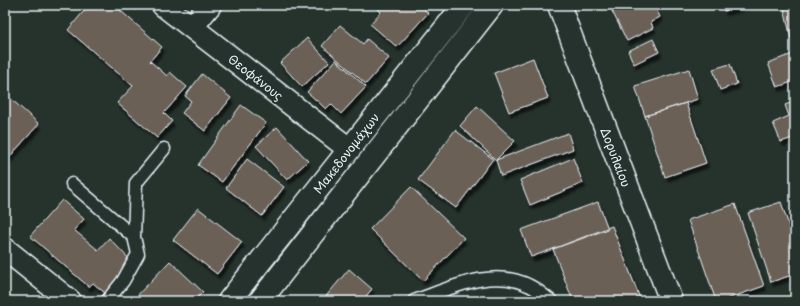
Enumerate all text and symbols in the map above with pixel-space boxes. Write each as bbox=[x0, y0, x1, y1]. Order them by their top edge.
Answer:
street label: Θεοφάνους bbox=[225, 50, 287, 104]
street label: Μακεδονομάχων bbox=[309, 109, 383, 197]
street label: Δορυλαίου bbox=[596, 125, 636, 190]

